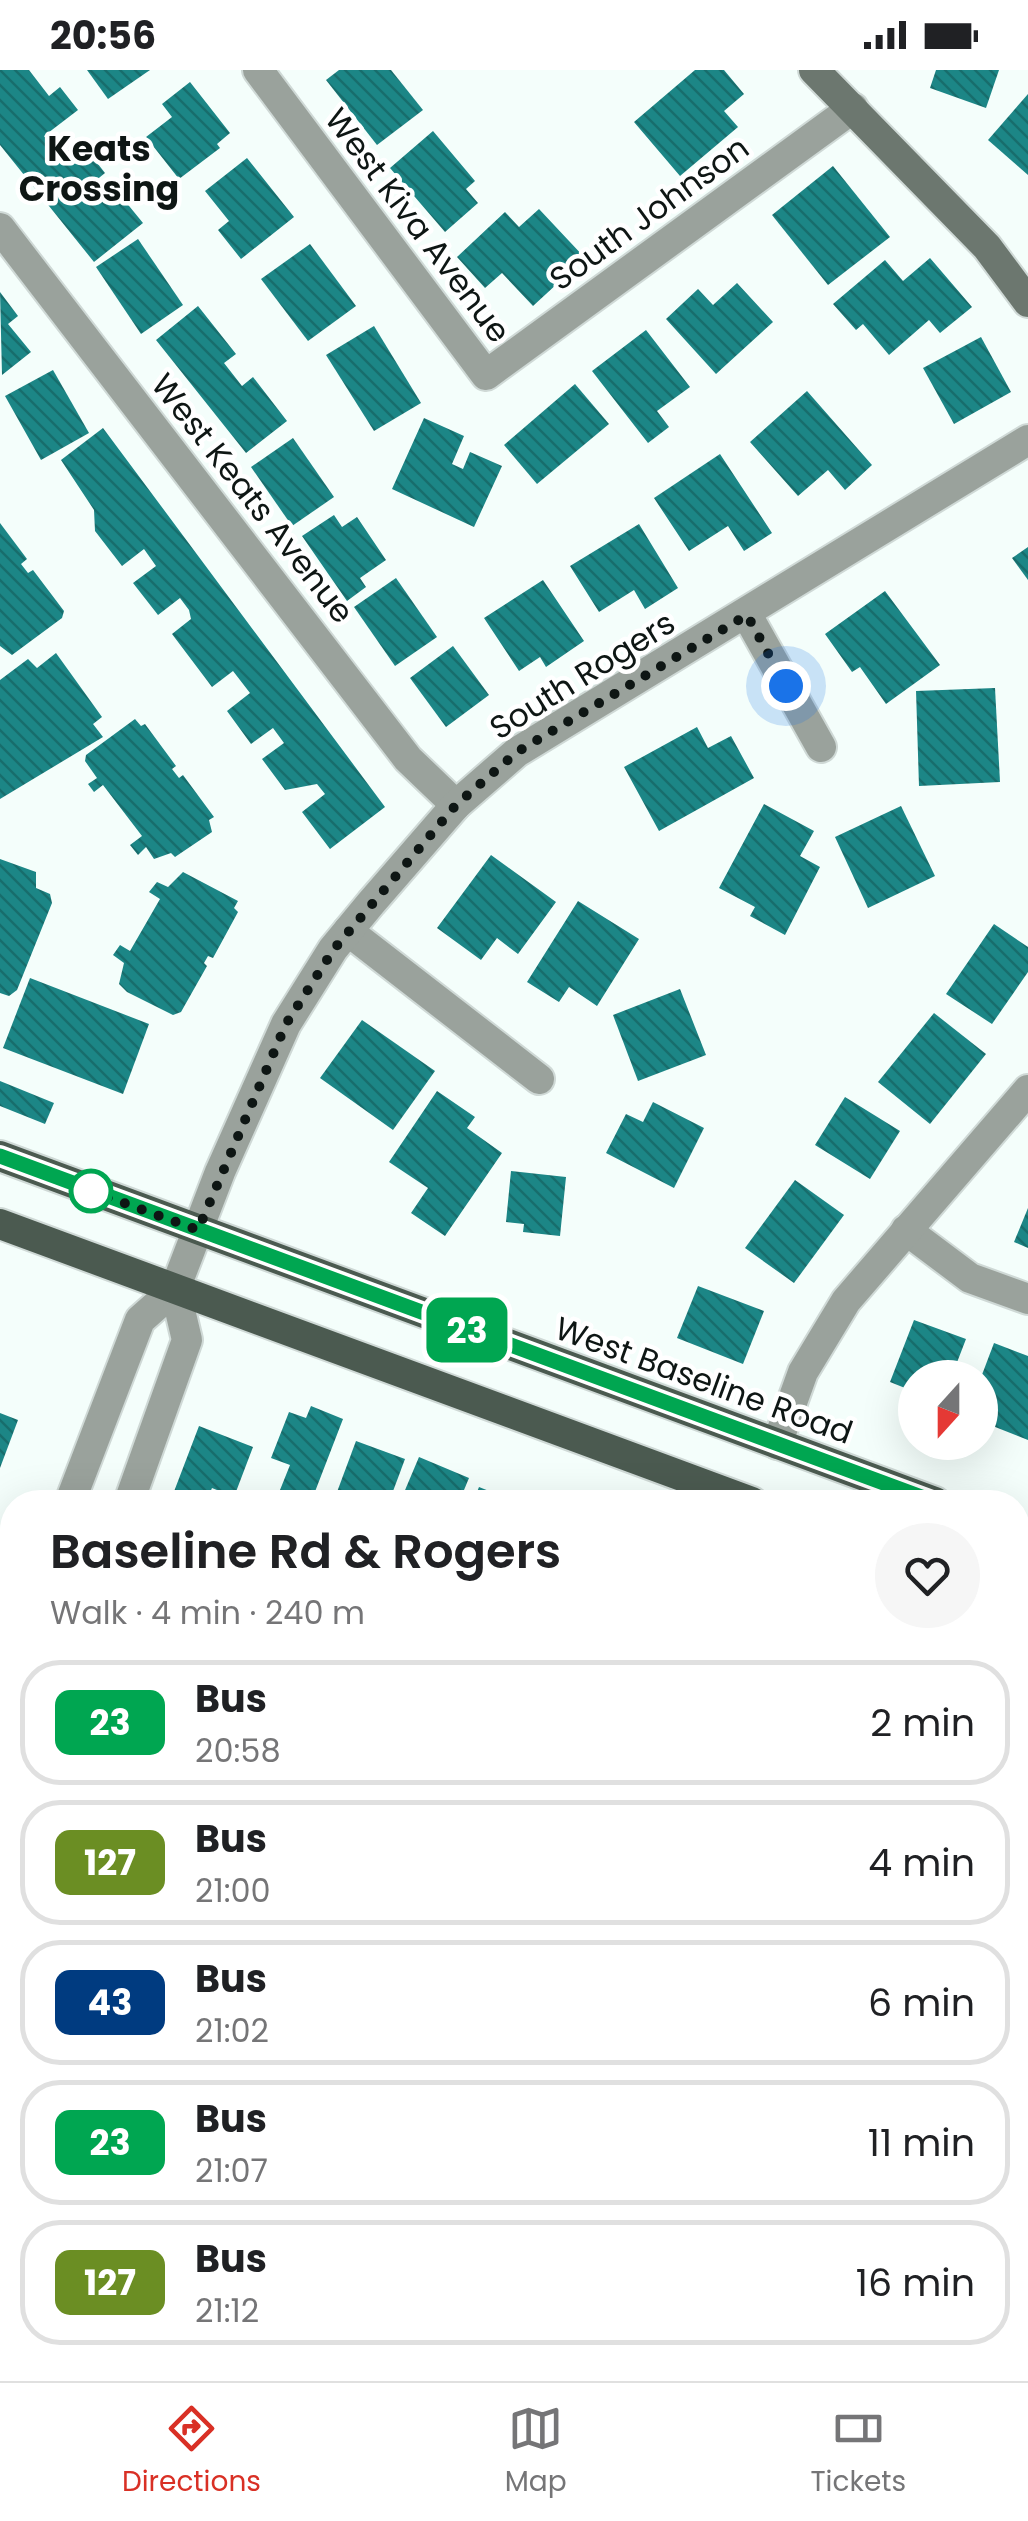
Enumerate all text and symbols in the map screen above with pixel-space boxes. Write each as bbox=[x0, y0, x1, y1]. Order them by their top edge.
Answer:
text: 20:56 bbox=[50, 9, 156, 62]
street label: West Kiva Avenue bbox=[315, 98, 521, 352]
district label: Keats Crossing bbox=[19, 124, 179, 213]
street label: South Johnson bbox=[540, 125, 758, 301]
street label: West Keats Avenue bbox=[141, 364, 365, 632]
street label: South Rogers bbox=[481, 600, 683, 750]
your location bbox=[761, 661, 811, 711]
unlabelled marker bbox=[70, 1170, 112, 1212]
line badge: 23 bbox=[422, 1298, 512, 1362]
street label: West Baseline Road bbox=[549, 1305, 859, 1455]
text: 23 bbox=[446, 1306, 488, 1355]
north arrow bbox=[898, 1360, 998, 1460]
map controls bbox=[898, 1360, 998, 1460]
text: Baseline Rd & Rogers bbox=[50, 1518, 561, 1585]
button: heart bbox=[875, 1523, 980, 1628]
text: Walk · 4 min · 240 m bbox=[50, 1590, 365, 1635]
text: Bus bbox=[195, 1672, 267, 1725]
text: 2 min bbox=[870, 1696, 975, 1749]
text: 23 bbox=[89, 1698, 131, 1747]
text: 20:58 bbox=[195, 1728, 281, 1773]
text: Bus bbox=[195, 1812, 267, 1865]
text: 4 min bbox=[868, 1836, 975, 1889]
text: 127 bbox=[84, 1838, 136, 1887]
text: 21:00 bbox=[195, 1868, 271, 1913]
text: Bus bbox=[195, 1952, 267, 2005]
text: 6 min bbox=[868, 1976, 975, 2029]
text: 43 bbox=[88, 1978, 132, 2027]
text: 21:02 bbox=[195, 2008, 269, 2053]
text: Bus bbox=[195, 2092, 267, 2145]
text: 11 min bbox=[868, 2116, 975, 2169]
text: 23 bbox=[89, 2118, 131, 2167]
text: 21:07 bbox=[195, 2148, 268, 2193]
text: Bus bbox=[195, 2232, 267, 2285]
text: 16 min bbox=[856, 2256, 975, 2309]
text: 127 bbox=[84, 2258, 136, 2307]
text: 21:12 bbox=[195, 2288, 259, 2333]
tab: Directions bbox=[122, 2401, 261, 2503]
tab: Map bbox=[505, 2401, 567, 2503]
tab: Tickets bbox=[810, 2401, 906, 2503]

